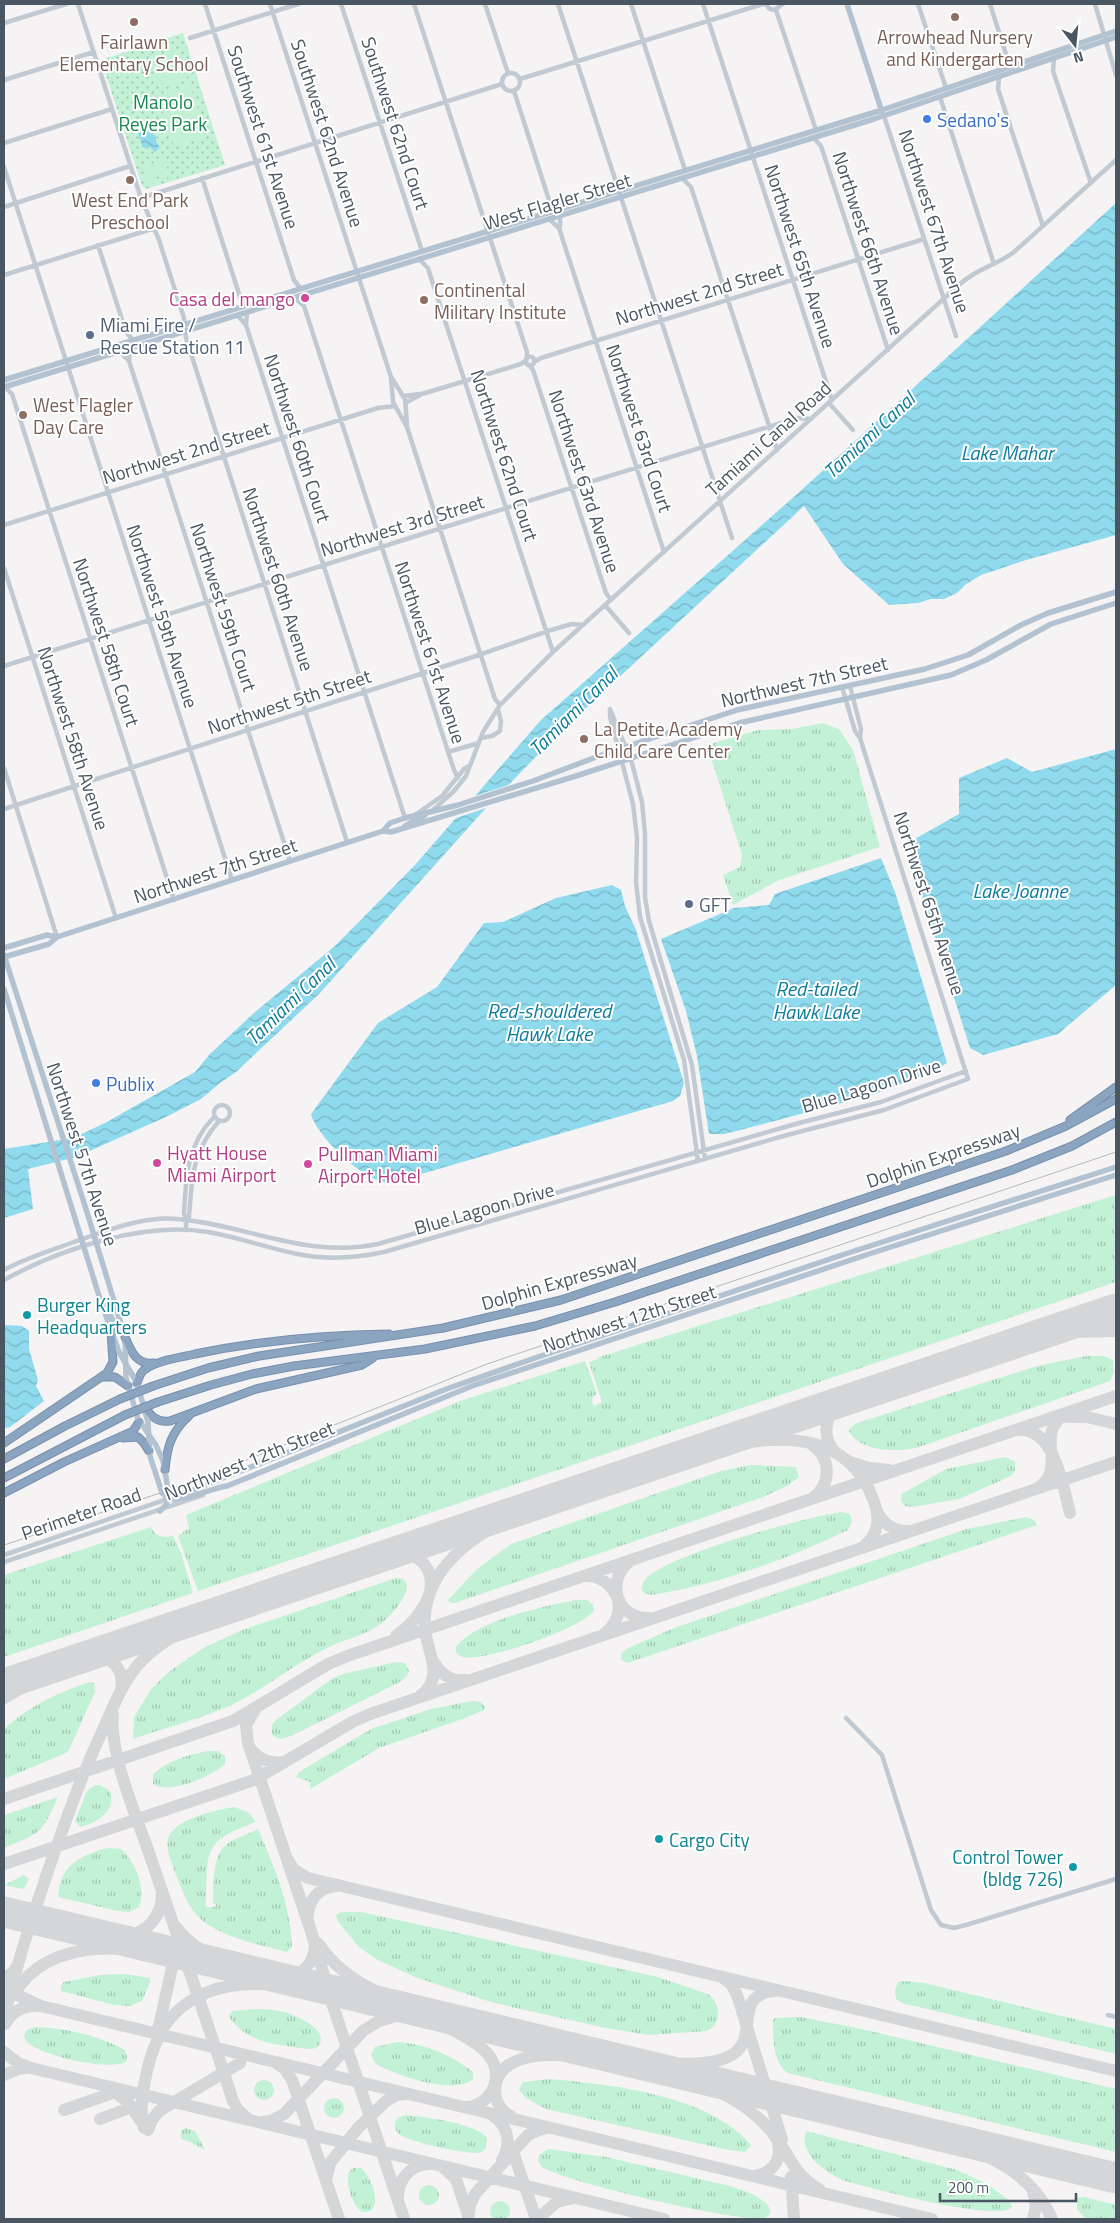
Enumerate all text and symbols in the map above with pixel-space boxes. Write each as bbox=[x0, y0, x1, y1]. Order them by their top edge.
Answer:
marker: Arrowhead Nursery and Kindergarten bbox=[949, 11, 961, 23]
marker: Fairlawn Elementary School bbox=[128, 16, 140, 28]
north arrow bbox=[1050, 20, 1100, 70]
place label: Arrowhead Nursery and Kindergarten bbox=[877, 22, 1033, 73]
place label: Fairlawn Elementary School bbox=[59, 27, 209, 78]
street label: Southwest 62nd Court bbox=[354, 33, 438, 213]
street label: Southwest 62nd Avenue bbox=[284, 35, 372, 231]
street label: Southwest 61st Avenue bbox=[221, 42, 307, 232]
text: N bbox=[1071, 47, 1086, 69]
park label: Manolo Reyes Park bbox=[119, 87, 207, 138]
place label: Sedano's bbox=[937, 105, 1009, 134]
marker: Sedano's bbox=[921, 113, 933, 125]
street label: Northwest 67th Avenue bbox=[892, 125, 978, 317]
street label: Northwest 66th Avenue bbox=[826, 147, 912, 339]
street label: Northwest 65th Avenue bbox=[758, 160, 844, 352]
street label: West Flagler Street bbox=[480, 165, 635, 237]
marker: West End Park Preschool bbox=[124, 174, 136, 186]
place label: West End Park Preschool bbox=[71, 185, 189, 236]
street label: Northwest 2nd Street bbox=[612, 254, 787, 332]
place label: Continental Military Institute bbox=[434, 275, 566, 326]
place label: Casa del mango bbox=[169, 284, 295, 313]
marker: Casa del mango bbox=[299, 292, 311, 304]
marker: Continental Military Institute bbox=[418, 294, 430, 306]
place label: Miami Fire / Rescue Station 11 bbox=[100, 310, 245, 361]
marker: Miami Fire / Rescue Station 11 bbox=[84, 329, 96, 341]
street label: Northwest 63rd Court bbox=[599, 340, 681, 516]
street label: Northwest 60th Court bbox=[257, 350, 339, 526]
street label: Northwest 62nd Court bbox=[464, 365, 547, 545]
street label: Tamiami Canal Road bbox=[699, 373, 837, 503]
water label: Tamiami Canal bbox=[816, 382, 924, 486]
street label: Northwest 63rd Avenue bbox=[542, 386, 628, 576]
place label: West Flagler Day Care bbox=[33, 390, 133, 441]
marker: West Flagler Day Care bbox=[17, 409, 29, 421]
street label: Northwest 2nd Street bbox=[99, 413, 274, 491]
water label: Lake Mahar bbox=[961, 437, 1056, 468]
street label: Northwest 60th Avenue bbox=[236, 483, 322, 675]
street label: Northwest 3rd Street bbox=[316, 486, 488, 564]
street label: Northwest 59th Court bbox=[183, 519, 265, 695]
street label: Northwest 59th Avenue bbox=[120, 520, 206, 712]
street label: Northwest 58th Court bbox=[66, 554, 148, 730]
street label: Northwest 61st Avenue bbox=[388, 557, 474, 747]
street label: Northwest 58th Avenue bbox=[31, 642, 117, 834]
street label: Northwest 7th Street bbox=[718, 648, 891, 714]
water label: Tamiami Canal bbox=[521, 657, 627, 763]
street label: Northwest 5th Street bbox=[203, 661, 375, 741]
place label: La Petite Academy Child Care Center bbox=[594, 714, 742, 765]
marker: La Petite Academy Child Care Center bbox=[578, 733, 590, 745]
street label: Northwest 65th Avenue bbox=[887, 807, 973, 999]
street label: Northwest 7th Street bbox=[129, 830, 301, 910]
water label: Lake Joanne bbox=[973, 875, 1069, 906]
place label: GFT bbox=[699, 890, 731, 919]
marker: GFT bbox=[683, 898, 695, 910]
water label: Tamiami Canal bbox=[238, 948, 344, 1052]
water label: Red-tailed Hawk Lake bbox=[773, 973, 861, 1027]
water label: Red-shouldered Hawk Lake bbox=[487, 995, 613, 1049]
street label: Blue Lagoon Drive bbox=[798, 1050, 944, 1120]
street label: Northwest 57th Avenue bbox=[40, 1058, 126, 1250]
place label: Publix bbox=[106, 1069, 155, 1098]
marker: Publix bbox=[90, 1077, 102, 1089]
street label: Dolphin Expressway bbox=[862, 1115, 1024, 1195]
place label: Hyatt House Miami Airport bbox=[167, 1138, 277, 1189]
place label: Pullman Miami Airport Hotel bbox=[318, 1139, 438, 1190]
marker: Hyatt House Miami Airport bbox=[151, 1157, 163, 1169]
marker: Pullman Miami Airport Hotel bbox=[302, 1158, 314, 1170]
street label: Blue Lagoon Drive bbox=[411, 1174, 557, 1242]
street label: Dolphin Expressway bbox=[478, 1245, 640, 1317]
street label: Northwest 12th Street bbox=[538, 1276, 720, 1360]
place label: Burger King Headquarters bbox=[37, 1290, 147, 1341]
marker: Burger King Headquarters bbox=[21, 1309, 33, 1321]
street label: Northwest 12th Street bbox=[160, 1413, 339, 1507]
street label: Perimeter Road bbox=[17, 1479, 145, 1547]
place label: Cargo City bbox=[669, 1825, 750, 1854]
marker: Cargo City bbox=[653, 1833, 665, 1845]
place label: Control Tower (bldg 726) bbox=[952, 1842, 1063, 1893]
marker: Control Tower (bldg 726) bbox=[1067, 1861, 1079, 1873]
scale bar bbox=[940, 2170, 1076, 2202]
text: 200 m bbox=[948, 2176, 989, 2199]

